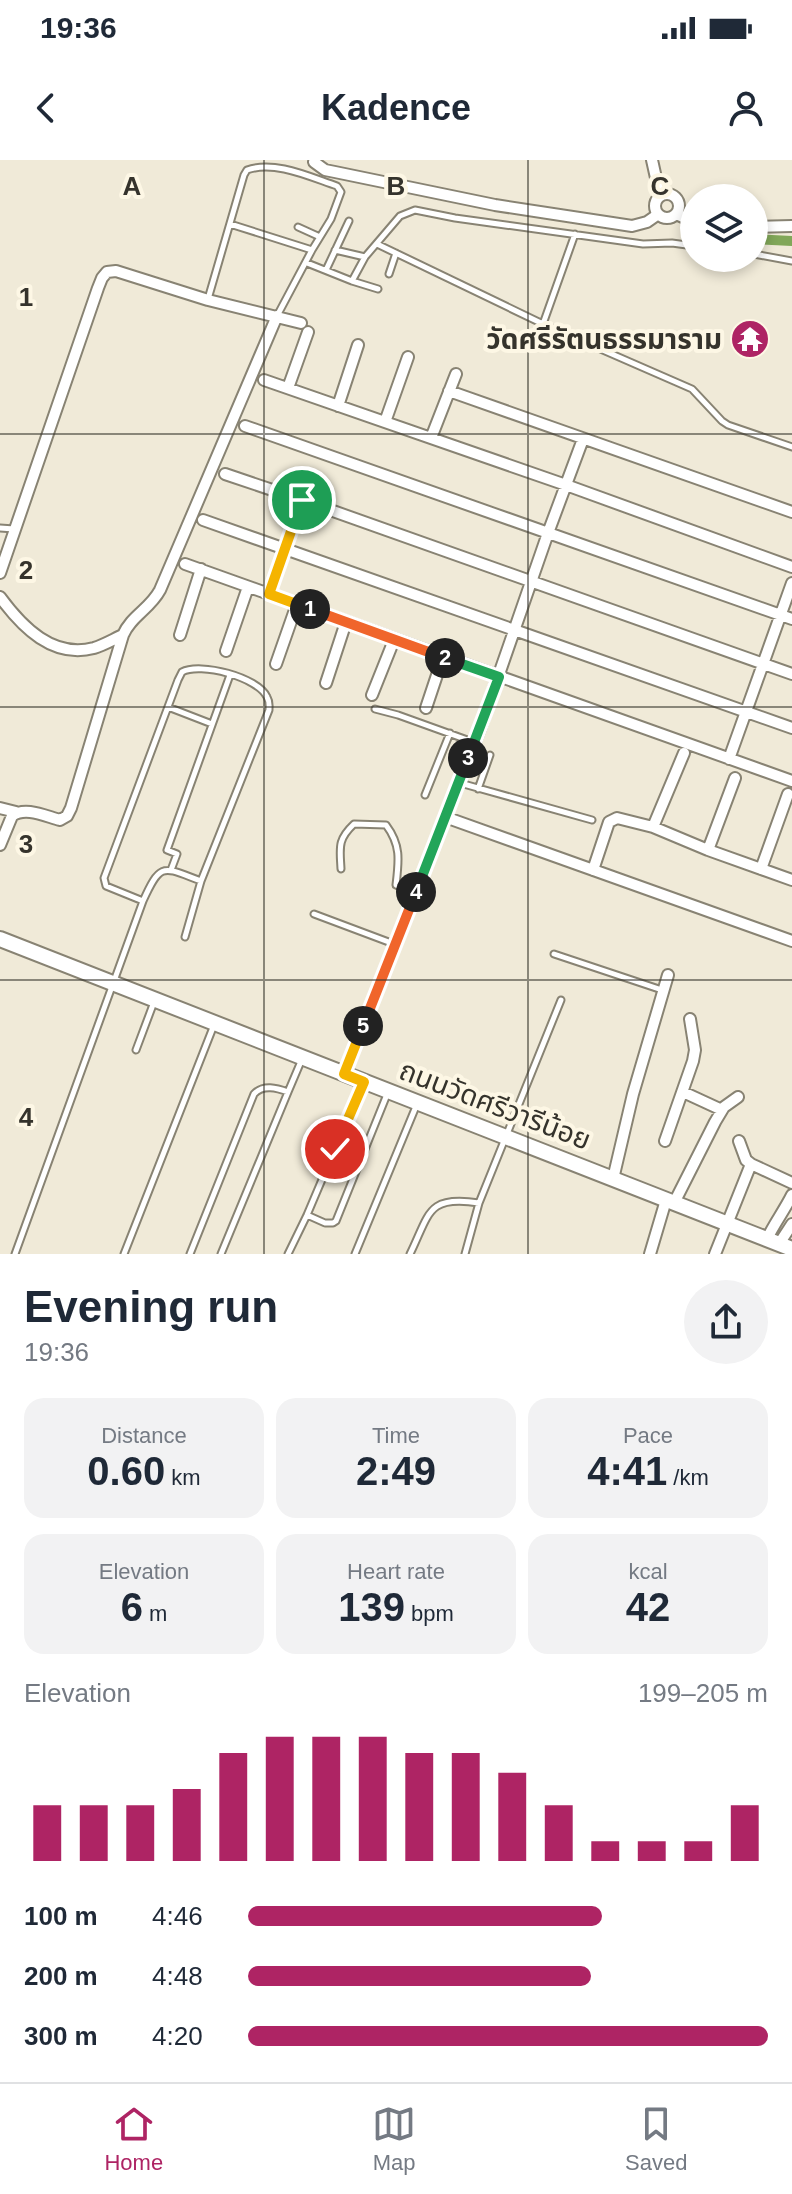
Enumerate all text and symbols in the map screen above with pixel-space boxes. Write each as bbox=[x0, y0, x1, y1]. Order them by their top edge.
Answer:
text: 19:36 bbox=[40, 11, 117, 44]
icon: back bbox=[24, 86, 68, 130]
icon: person bbox=[724, 86, 768, 130]
text: Kadence bbox=[321, 87, 471, 128]
text: A bbox=[123, 171, 142, 201]
text: B bbox=[387, 171, 405, 201]
text: C bbox=[651, 171, 670, 201]
map controls bbox=[680, 184, 768, 272]
button: layers bbox=[680, 184, 768, 272]
text: 1 bbox=[19, 282, 33, 312]
temple icon: วัดศรีรัตนธรรมาราม bbox=[729, 318, 771, 360]
place label: วัดศรีรัตนธรรมาราม bbox=[486, 324, 722, 355]
pin bbox=[268, 466, 336, 534]
icon: arrive bbox=[280, 478, 324, 522]
text: 2 bbox=[19, 555, 33, 585]
pin: 1 bbox=[290, 589, 330, 629]
text: 1 bbox=[304, 596, 316, 621]
pin: 2 bbox=[425, 638, 465, 678]
text: 2 bbox=[439, 645, 451, 670]
pin: 3 bbox=[448, 738, 488, 778]
text: 3 bbox=[462, 745, 474, 770]
text: 3 bbox=[19, 829, 33, 859]
pin: 4 bbox=[396, 872, 436, 912]
text: 4 bbox=[410, 879, 422, 904]
pin: 5 bbox=[343, 1006, 383, 1046]
text: 5 bbox=[357, 1013, 369, 1038]
street label: ถนนวัดศรีวารีน้อย bbox=[395, 1054, 595, 1156]
text: 4 bbox=[19, 1102, 34, 1132]
pin bbox=[301, 1115, 369, 1183]
icon: check bbox=[313, 1127, 357, 1171]
button: share bbox=[684, 1280, 768, 1364]
text: Evening run bbox=[24, 1282, 278, 1331]
text: 19:36 bbox=[24, 1337, 89, 1367]
text: Distance bbox=[101, 1423, 187, 1448]
text: Time bbox=[372, 1423, 420, 1448]
text: Pace bbox=[623, 1423, 673, 1448]
text: 0.60 bbox=[87, 1449, 165, 1493]
text: 2:49 bbox=[356, 1449, 436, 1493]
text: 4:41 bbox=[587, 1449, 667, 1493]
text: km bbox=[165, 1465, 201, 1490]
text: /km bbox=[667, 1465, 709, 1490]
text: Elevation bbox=[99, 1559, 189, 1584]
text: Heart rate bbox=[347, 1559, 445, 1584]
text: kcal bbox=[628, 1559, 668, 1584]
text: 6 bbox=[121, 1585, 143, 1629]
text: 139 bbox=[338, 1585, 405, 1629]
text: 42 bbox=[626, 1585, 670, 1629]
text: m bbox=[143, 1601, 167, 1626]
text: bpm bbox=[405, 1601, 454, 1626]
text: Elevation bbox=[24, 1678, 131, 1708]
text: 199–205 m bbox=[638, 1678, 768, 1708]
text: 100 m bbox=[24, 1901, 98, 1931]
text: 4:46 bbox=[152, 1901, 203, 1931]
text: 200 m bbox=[24, 1961, 98, 1991]
text: 4:48 bbox=[152, 1961, 203, 1991]
text: 300 m bbox=[24, 2021, 98, 2051]
text: 4:20 bbox=[152, 2021, 203, 2051]
tab: Home bbox=[104, 2102, 163, 2176]
tab: Map bbox=[372, 2102, 416, 2176]
tab: Saved bbox=[625, 2102, 688, 2176]

